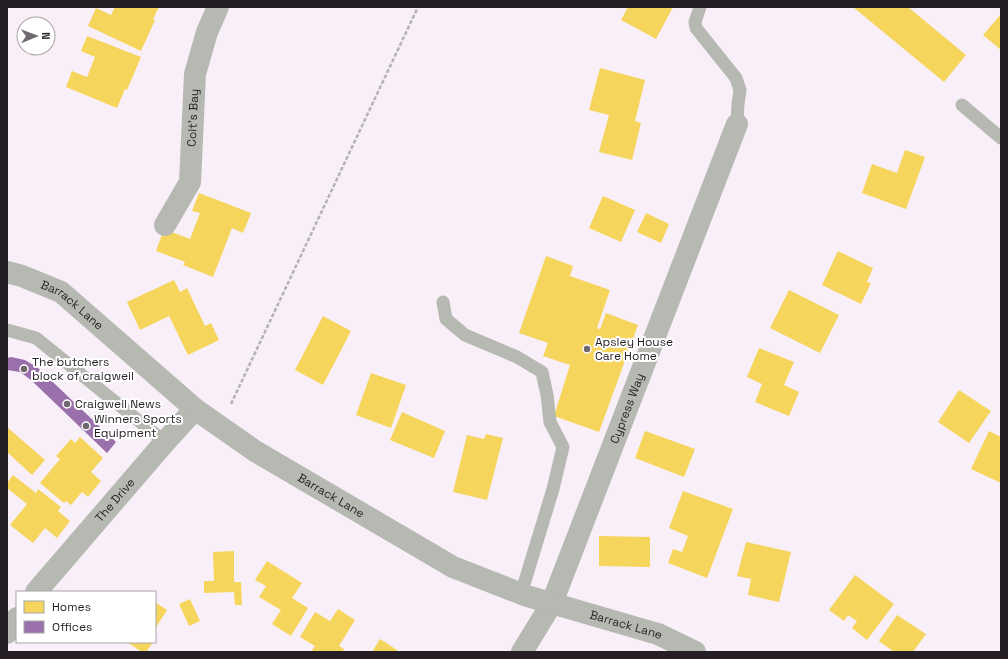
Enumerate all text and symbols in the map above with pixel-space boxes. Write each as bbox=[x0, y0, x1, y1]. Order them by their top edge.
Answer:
north arrow bbox=[16, 16, 56, 56]
text: N bbox=[39, 32, 53, 40]
street label: Colt's Bay bbox=[184, 88, 202, 147]
street label: Barrack Lane bbox=[38, 277, 107, 333]
place label: Apsley House Care Home bbox=[595, 334, 673, 364]
marker: Apsley House Care Home bbox=[582, 344, 592, 354]
place label: The butchers block of craigweil bbox=[32, 354, 134, 384]
marker: The butchers block of craigweil bbox=[19, 364, 29, 374]
street label: Cypress Way bbox=[606, 371, 648, 446]
place label: Craigweil News bbox=[75, 396, 161, 412]
marker: Craigweil News bbox=[62, 399, 72, 409]
place label: Winners Sports Equipment bbox=[94, 411, 182, 441]
marker: Winners Sports Equipment bbox=[81, 421, 91, 431]
street label: Barrack Lane bbox=[295, 470, 368, 521]
street label: The Drive bbox=[91, 475, 138, 526]
legend bbox=[16, 591, 156, 643]
text: Homes bbox=[52, 599, 91, 615]
street label: Barrack Lane bbox=[588, 607, 665, 643]
text: Offices bbox=[52, 619, 92, 635]

